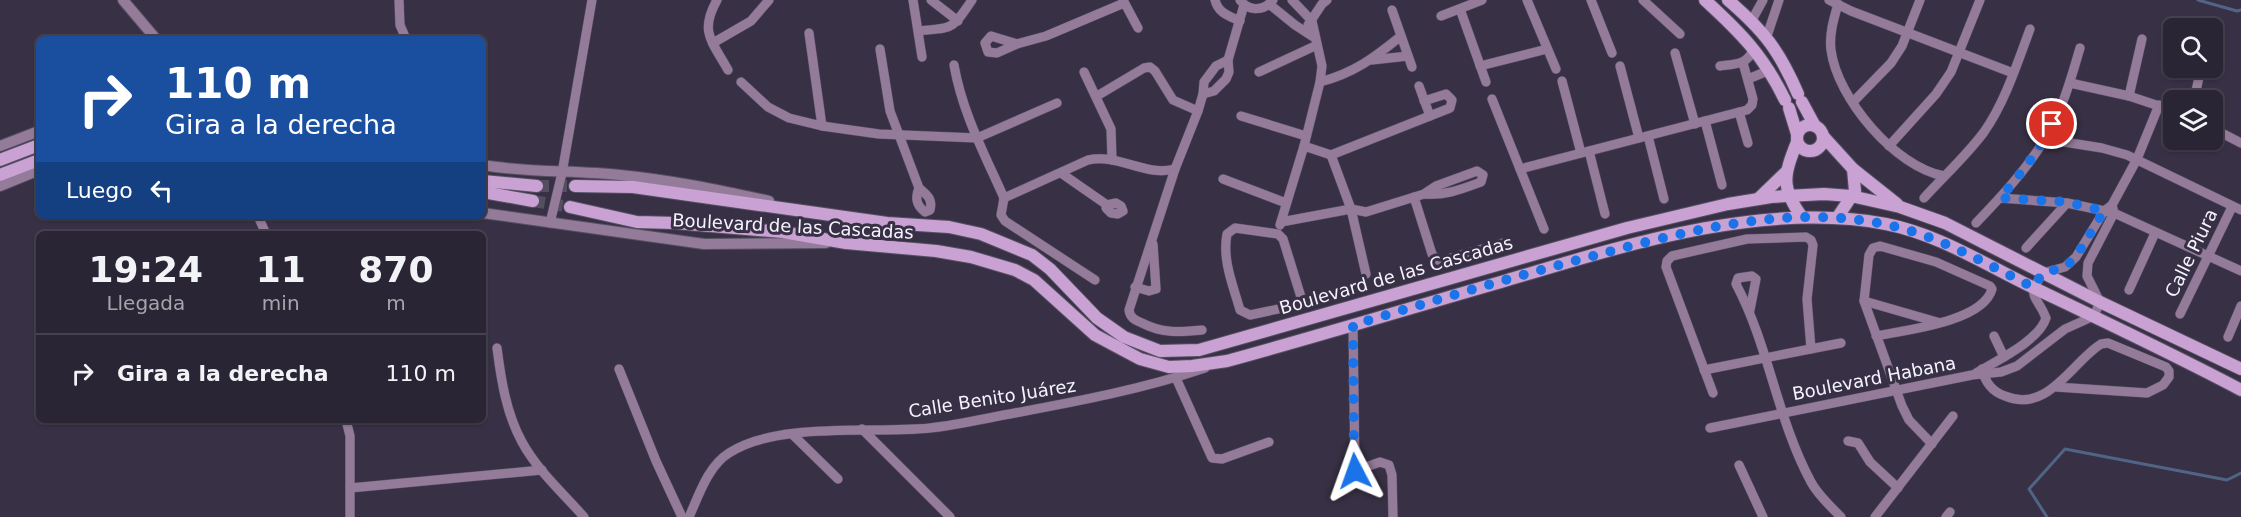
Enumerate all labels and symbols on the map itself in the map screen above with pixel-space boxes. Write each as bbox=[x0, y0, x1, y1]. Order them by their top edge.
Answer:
pin bbox=[2026, 98, 2077, 149]
street label: Calle Piura bbox=[2161, 205, 2221, 301]
street label: Boulevard de las Cascadas bbox=[672, 209, 914, 243]
street label: Boulevard de las Cascadas bbox=[1277, 232, 1515, 318]
street label: Boulevard Habana bbox=[1790, 352, 1958, 404]
street label: Calle Benito Juárez bbox=[907, 374, 1077, 422]
position arrow bbox=[1323, 439, 1387, 503]

